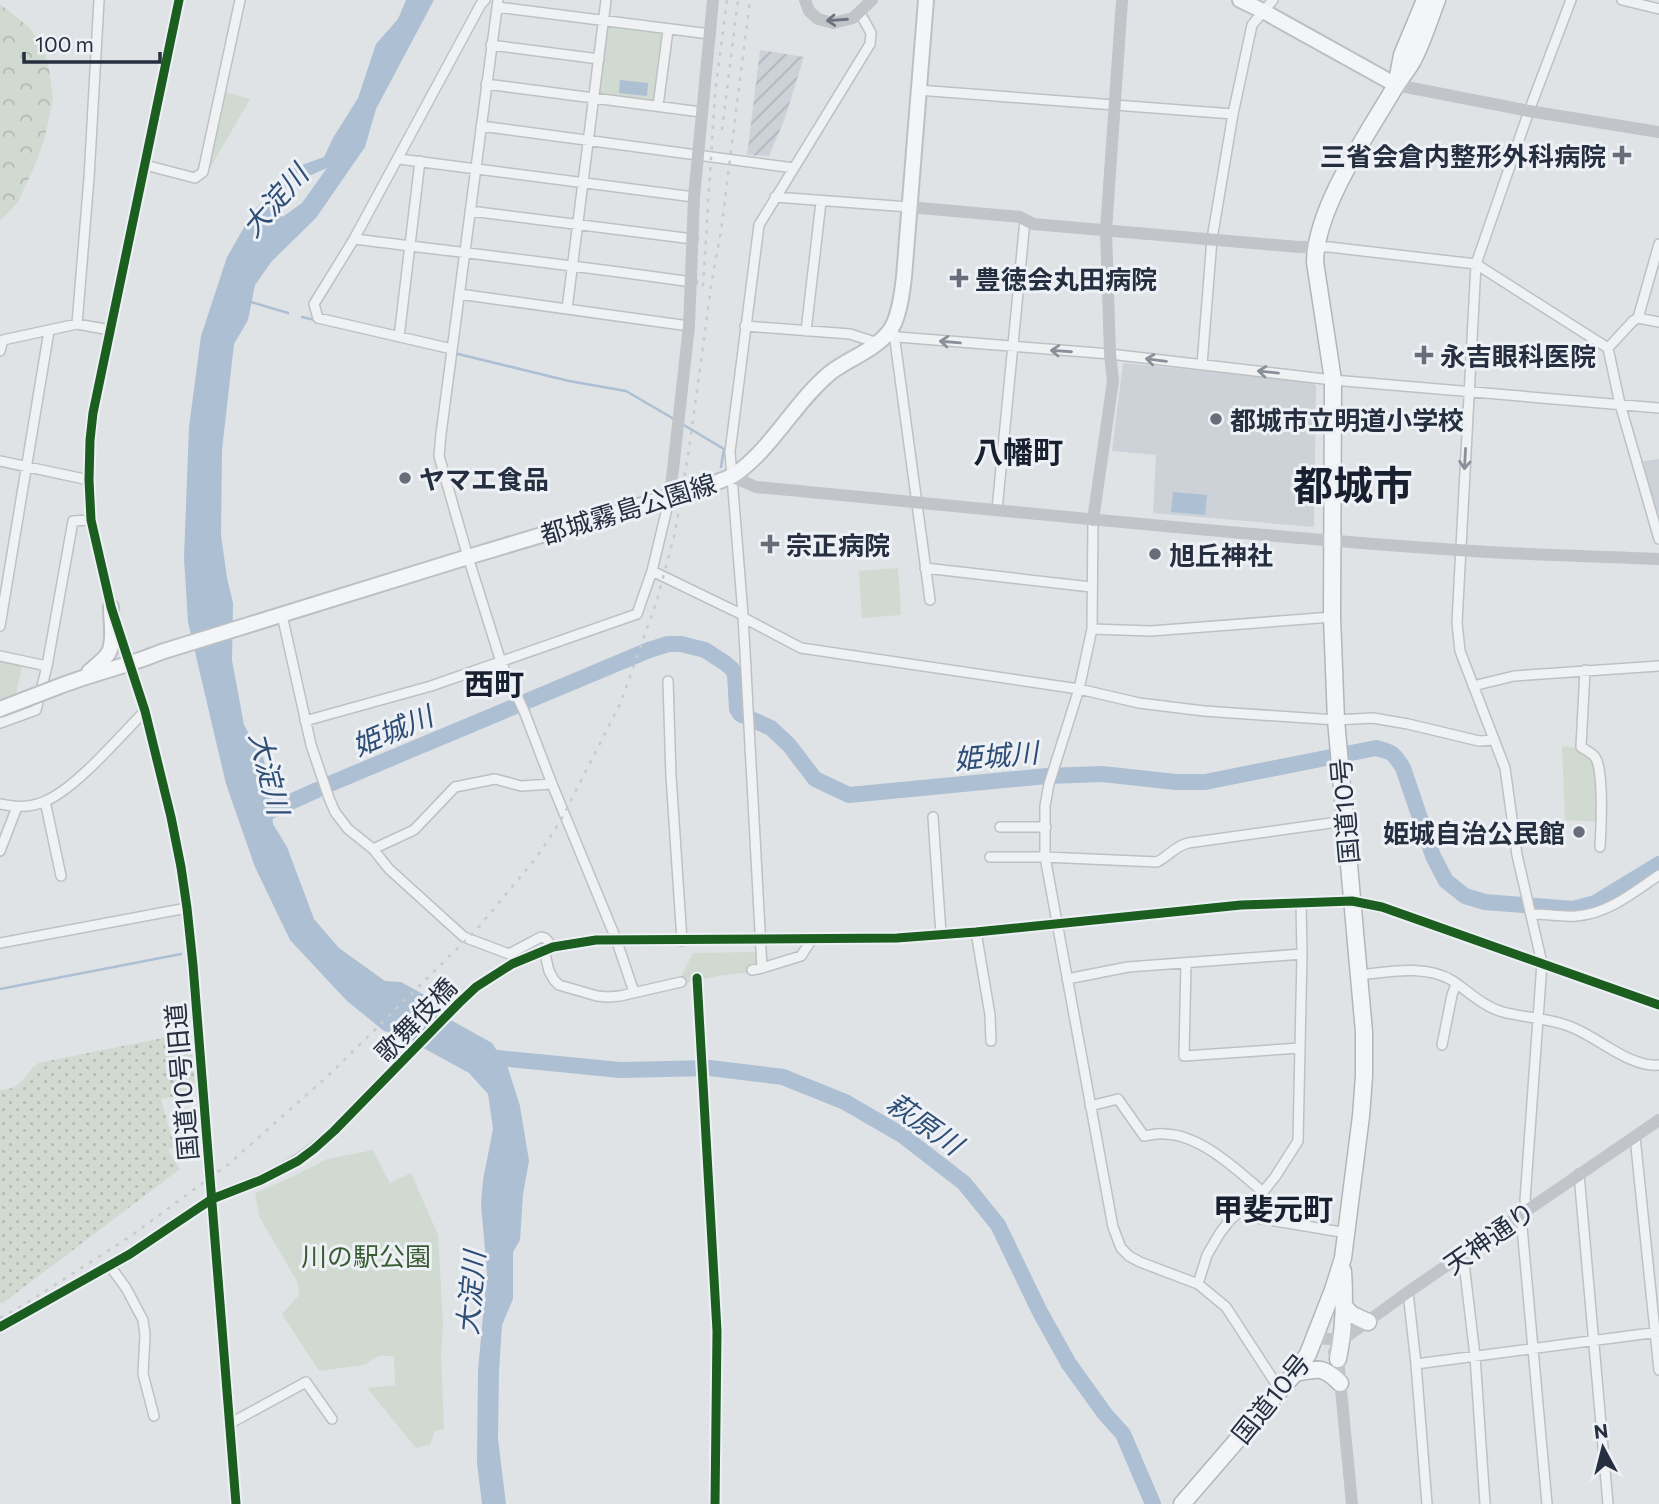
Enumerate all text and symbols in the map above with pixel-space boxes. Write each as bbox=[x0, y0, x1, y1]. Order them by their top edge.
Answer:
one-way arrow bbox=[825, 14, 848, 27]
scale bar bbox=[24, 21, 161, 65]
text: 100 m bbox=[35, 31, 94, 56]
place label: 三省会倉内整形外科病院 bbox=[1320, 140, 1606, 171]
marker: 三省会倉内整形外科病院 bbox=[1612, 145, 1632, 165]
water label: 大淀川 bbox=[234, 155, 316, 243]
place label: 豊徳会丸田病院 bbox=[975, 263, 1157, 294]
marker: 豊徳会丸田病院 bbox=[949, 268, 969, 288]
one-way arrow bbox=[939, 335, 962, 348]
place label: 永吉眼科医院 bbox=[1440, 340, 1596, 371]
one-way arrow bbox=[1050, 344, 1073, 357]
marker: 永吉眼科医院 bbox=[1414, 345, 1434, 365]
one-way arrow bbox=[1145, 353, 1168, 366]
one-way arrow bbox=[1257, 366, 1279, 379]
place label: 都城市立明道小学校 bbox=[1230, 404, 1464, 435]
marker: 都城市立明道小学校 bbox=[1208, 411, 1224, 427]
district label: 八幡町 bbox=[973, 432, 1063, 469]
one-way arrow bbox=[1458, 447, 1471, 470]
district label: 都城市 bbox=[1293, 459, 1413, 508]
place label: ヤマエ食品 bbox=[419, 463, 549, 494]
street label: 都城霧島公園線 bbox=[536, 467, 720, 549]
marker: ヤマエ食品 bbox=[397, 470, 413, 486]
place label: 宗正病院 bbox=[786, 529, 890, 560]
marker: 宗正病院 bbox=[760, 534, 780, 554]
place label: 旭丘神社 bbox=[1169, 539, 1273, 570]
marker: 旭丘神社 bbox=[1147, 546, 1163, 562]
district label: 西町 bbox=[464, 664, 524, 701]
water label: 姫城川 bbox=[347, 697, 440, 762]
water label: 大淀川 bbox=[243, 728, 297, 821]
water label: 姫城川 bbox=[953, 734, 1042, 776]
street label: 国道10号 bbox=[1324, 757, 1364, 865]
place label: 姫城自治公民館 bbox=[1383, 817, 1565, 848]
marker: 姫城自治公民館 bbox=[1571, 824, 1587, 840]
street label: 歌舞伎橋 bbox=[368, 971, 462, 1067]
street label: 国道10号旧道 bbox=[159, 1002, 203, 1162]
water label: 萩原川 bbox=[881, 1085, 972, 1163]
district label: 甲斐元町 bbox=[1213, 1189, 1333, 1226]
street label: 天神通り bbox=[1438, 1194, 1540, 1280]
park label: 川の駅公園 bbox=[301, 1240, 431, 1271]
water label: 大淀川 bbox=[449, 1247, 491, 1336]
street label: 国道10号 bbox=[1225, 1347, 1315, 1449]
north arrow bbox=[1568, 1413, 1638, 1483]
text: N bbox=[1592, 1418, 1609, 1443]

